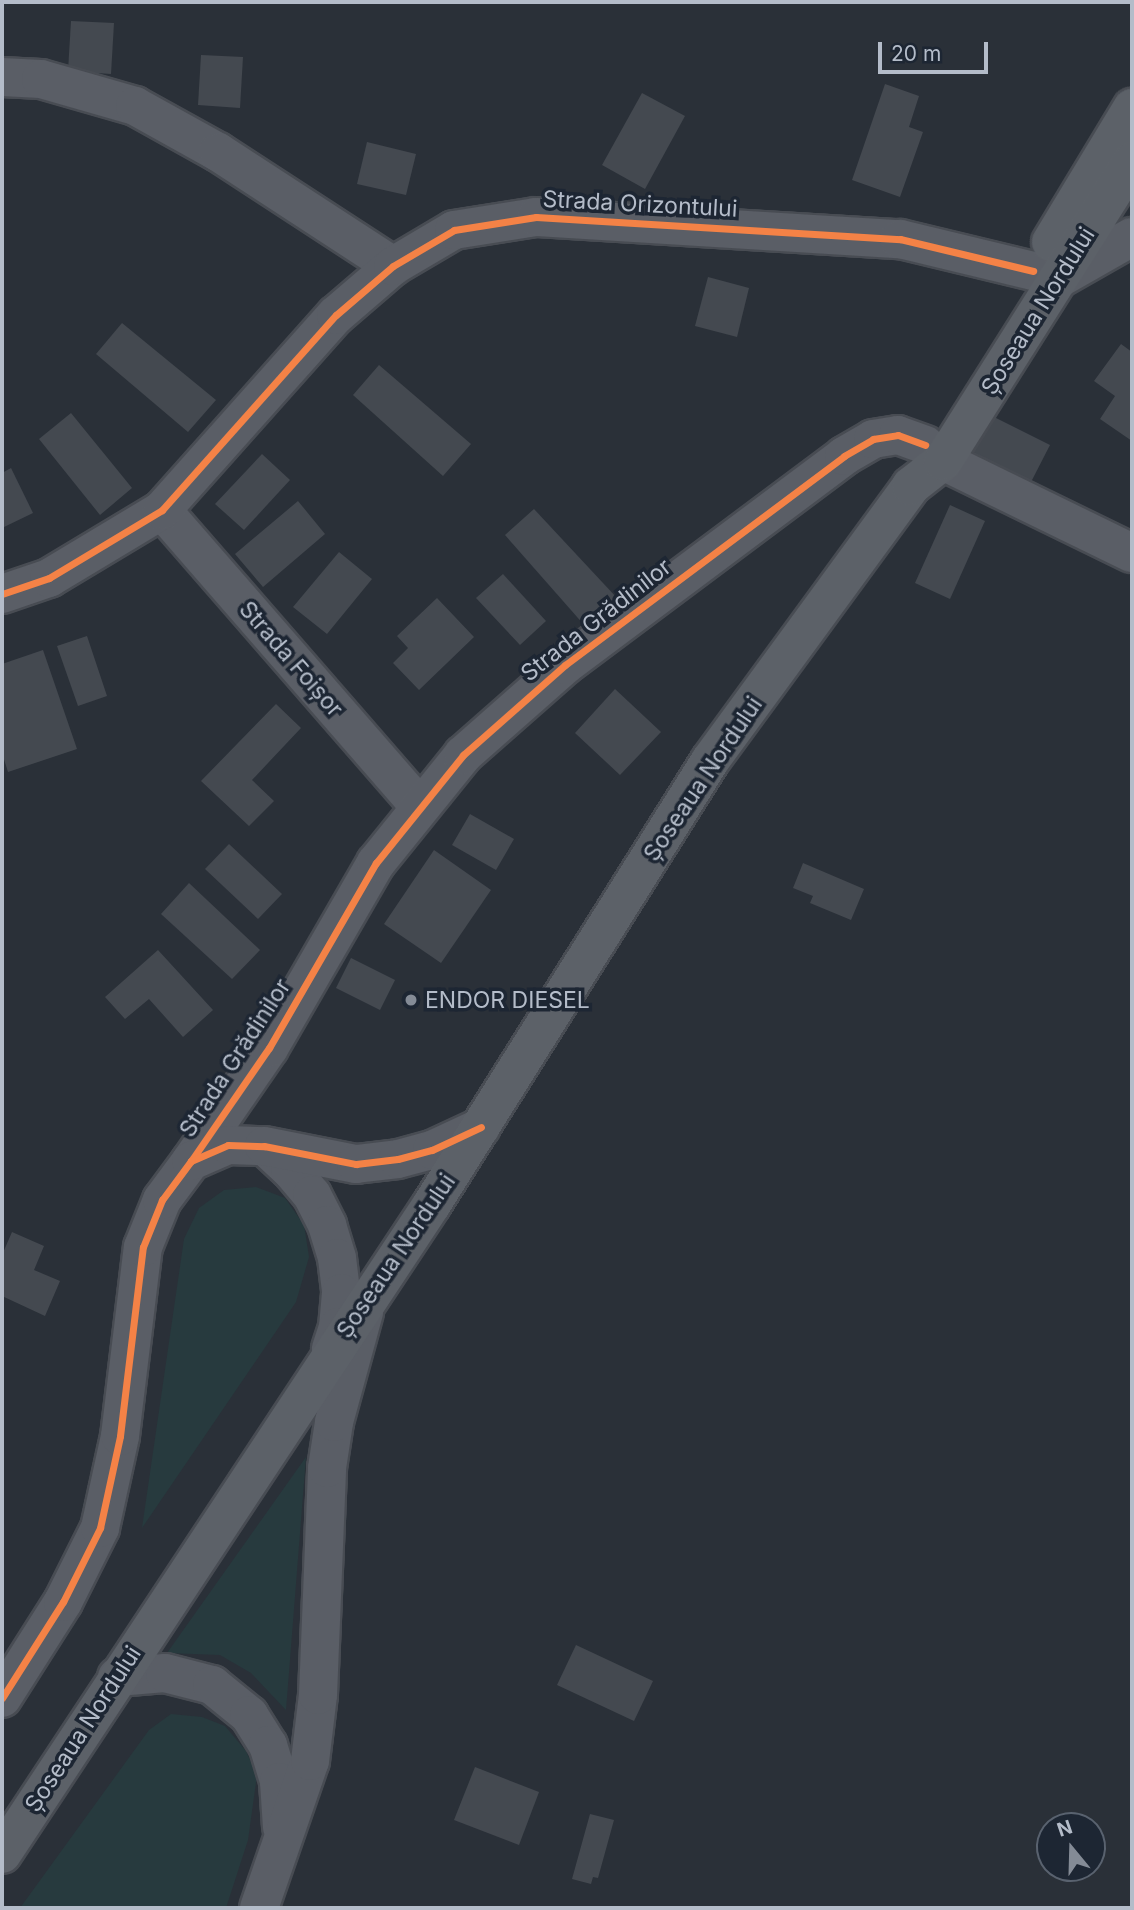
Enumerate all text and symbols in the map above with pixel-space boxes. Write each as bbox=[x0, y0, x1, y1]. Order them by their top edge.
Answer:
scale bar bbox=[882, 28, 992, 72]
text: 20 m bbox=[891, 41, 941, 66]
street label: Strada Orizontului bbox=[542, 185, 738, 223]
street label: Șoseaua Nordului bbox=[975, 222, 1101, 400]
street label: Strada Grădinilor bbox=[515, 553, 677, 687]
street label: Strada Foișor bbox=[233, 596, 349, 722]
street label: Șoseaua Nordului bbox=[638, 692, 768, 866]
street label: Strada Grădinilor bbox=[174, 974, 296, 1142]
place label: ENDOR DIESEL bbox=[425, 986, 590, 1014]
marker: ENDOR DIESEL bbox=[403, 992, 419, 1008]
street label: Șoseaua Nordului bbox=[331, 1169, 461, 1343]
street label: Șoseaua Nordului bbox=[19, 1641, 147, 1817]
north arrow bbox=[1036, 1812, 1106, 1882]
text: N bbox=[1054, 1815, 1075, 1842]

